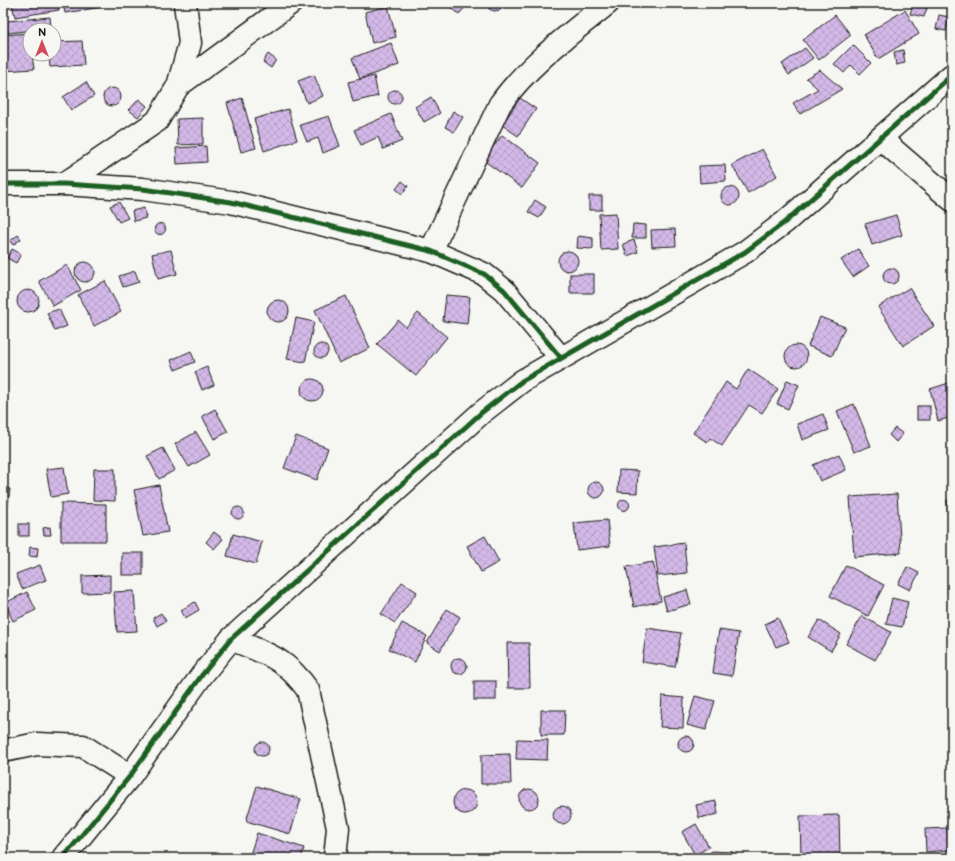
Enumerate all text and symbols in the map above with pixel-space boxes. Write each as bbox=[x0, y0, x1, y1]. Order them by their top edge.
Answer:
north arrow bbox=[22, 22, 62, 62]
text: N bbox=[38, 26, 46, 39]

